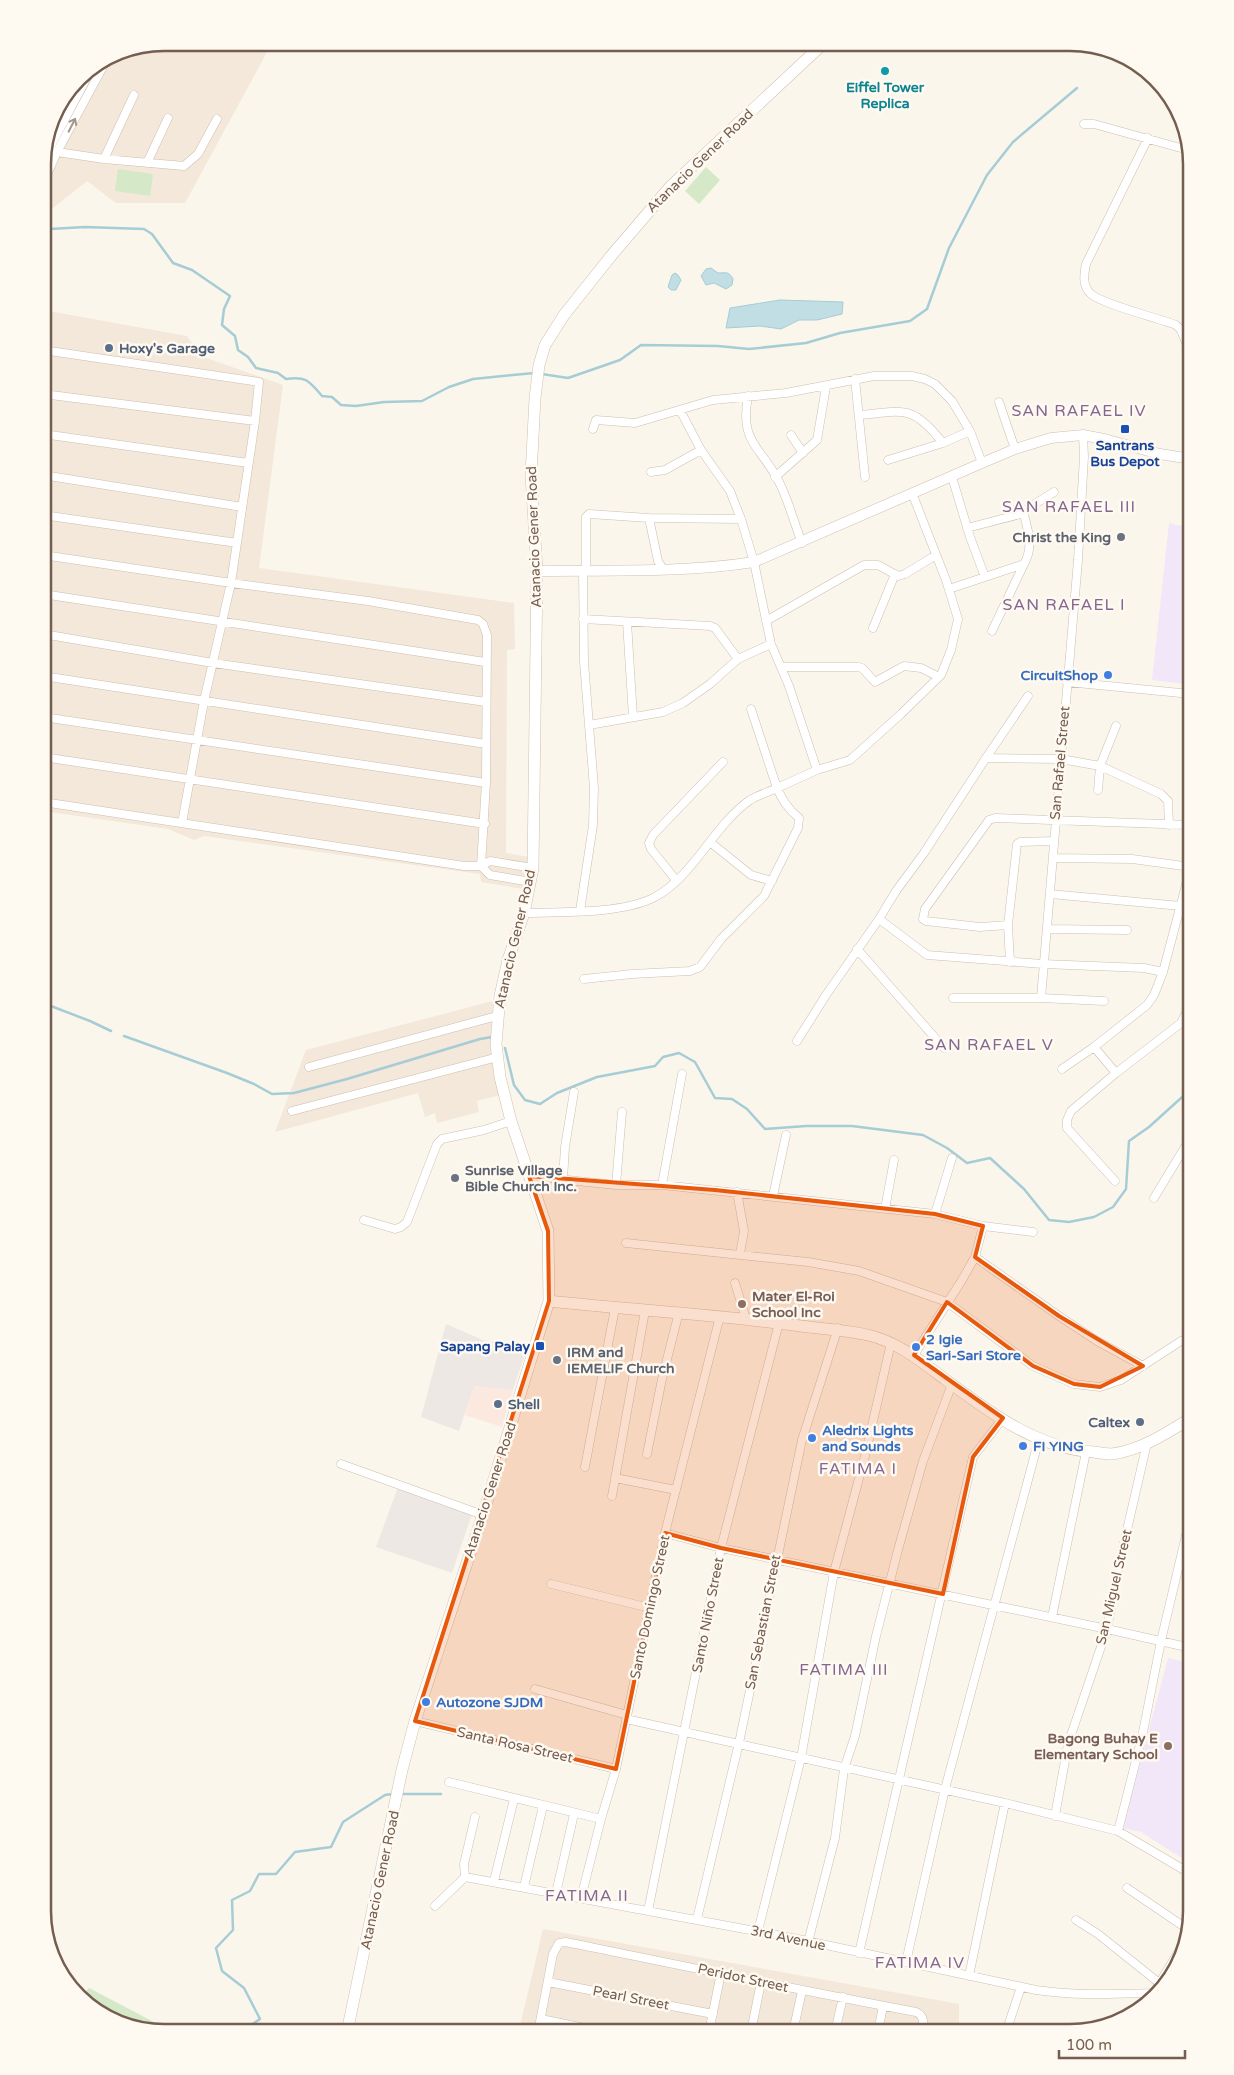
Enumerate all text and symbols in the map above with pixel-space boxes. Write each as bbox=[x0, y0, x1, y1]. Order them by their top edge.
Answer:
marker: Eiffel Tower Replica bbox=[879, 65, 891, 77]
place label: Eiffel Tower Replica bbox=[846, 79, 925, 112]
street label: Atanacio Gener Road bbox=[643, 106, 757, 216]
one-way arrow bbox=[68, 118, 77, 133]
place label: Hoxy's Garage bbox=[119, 340, 215, 357]
marker: Hoxy's Garage bbox=[103, 342, 115, 354]
district label: SAN RAFAEL IV bbox=[1011, 401, 1147, 421]
marker: Santrans Bus Depot bbox=[1119, 423, 1131, 435]
place label: Santrans Bus Depot bbox=[1090, 437, 1160, 470]
street label: Atanacio Gener Road bbox=[523, 466, 545, 608]
district label: SAN RAFAEL III bbox=[1002, 497, 1136, 517]
place label: Christ the King bbox=[1013, 529, 1111, 546]
marker: Christ the King bbox=[1115, 531, 1127, 543]
district label: SAN RAFAEL I bbox=[1002, 595, 1126, 615]
place label: CircuitShop bbox=[1020, 667, 1098, 684]
marker: CircuitShop bbox=[1102, 669, 1114, 681]
street label: San Rafael Street bbox=[1047, 705, 1074, 821]
street label: Atanacio Gener Road bbox=[491, 868, 539, 1010]
district label: SAN RAFAEL V bbox=[924, 1035, 1054, 1055]
place label: Sunrise Village Bible Church Inc. bbox=[465, 1162, 577, 1195]
marker: Sunrise Village Bible Church Inc. bbox=[449, 1172, 461, 1184]
place label: Mater El-Roi School Inc bbox=[752, 1288, 835, 1321]
marker: Mater El-Roi School Inc bbox=[736, 1298, 748, 1310]
place label: 2 Igie Sari-Sari Store bbox=[926, 1331, 1021, 1364]
place label: Sapang Palay bbox=[440, 1338, 530, 1355]
marker: Sapang Palay bbox=[534, 1340, 546, 1352]
marker: 2 Igie Sari-Sari Store bbox=[910, 1341, 922, 1353]
place label: IRM and IEMELIF Church bbox=[567, 1344, 674, 1377]
marker: IRM and IEMELIF Church bbox=[551, 1354, 563, 1366]
place label: Shell bbox=[508, 1396, 540, 1413]
marker: Shell bbox=[492, 1398, 504, 1410]
place label: Caltex bbox=[1088, 1414, 1130, 1431]
marker: Caltex bbox=[1134, 1416, 1146, 1428]
street label: Atanacio Gener Road bbox=[460, 1420, 520, 1560]
place label: Aledrix Lights and Sounds bbox=[822, 1422, 914, 1455]
marker: Aledrix Lights and Sounds bbox=[806, 1432, 818, 1444]
place label: FI YING bbox=[1033, 1438, 1084, 1455]
marker: FI YING bbox=[1017, 1440, 1029, 1452]
district label: FATIMA I bbox=[819, 1459, 897, 1479]
street label: San Miguel Street bbox=[1092, 1527, 1136, 1646]
street label: Santo Domingo Street bbox=[626, 1533, 674, 1681]
street label: San Sebastian Street bbox=[742, 1552, 785, 1691]
street label: Santo Niño Street bbox=[688, 1555, 728, 1674]
district label: FATIMA III bbox=[799, 1660, 889, 1680]
place label: Autozone SJDM bbox=[436, 1694, 543, 1711]
marker: Autozone SJDM bbox=[420, 1696, 432, 1708]
street label: Santa Rosa Street bbox=[455, 1723, 575, 1767]
place label: Bagong Buhay E Elementary School bbox=[1034, 1730, 1158, 1763]
marker: Bagong Buhay E Elementary School bbox=[1162, 1740, 1174, 1752]
street label: Atanacio Gener Road bbox=[357, 1809, 403, 1951]
district label: FATIMA II bbox=[545, 1886, 629, 1906]
street label: 3rd Avenue bbox=[749, 1922, 827, 1954]
district label: FATIMA IV bbox=[875, 1953, 965, 1973]
street label: Peridot Street bbox=[696, 1960, 791, 1996]
street label: Pearl Street bbox=[591, 1982, 671, 2014]
scale bar bbox=[1059, 2028, 1185, 2060]
text: 100 m bbox=[1066, 2036, 1112, 2054]

